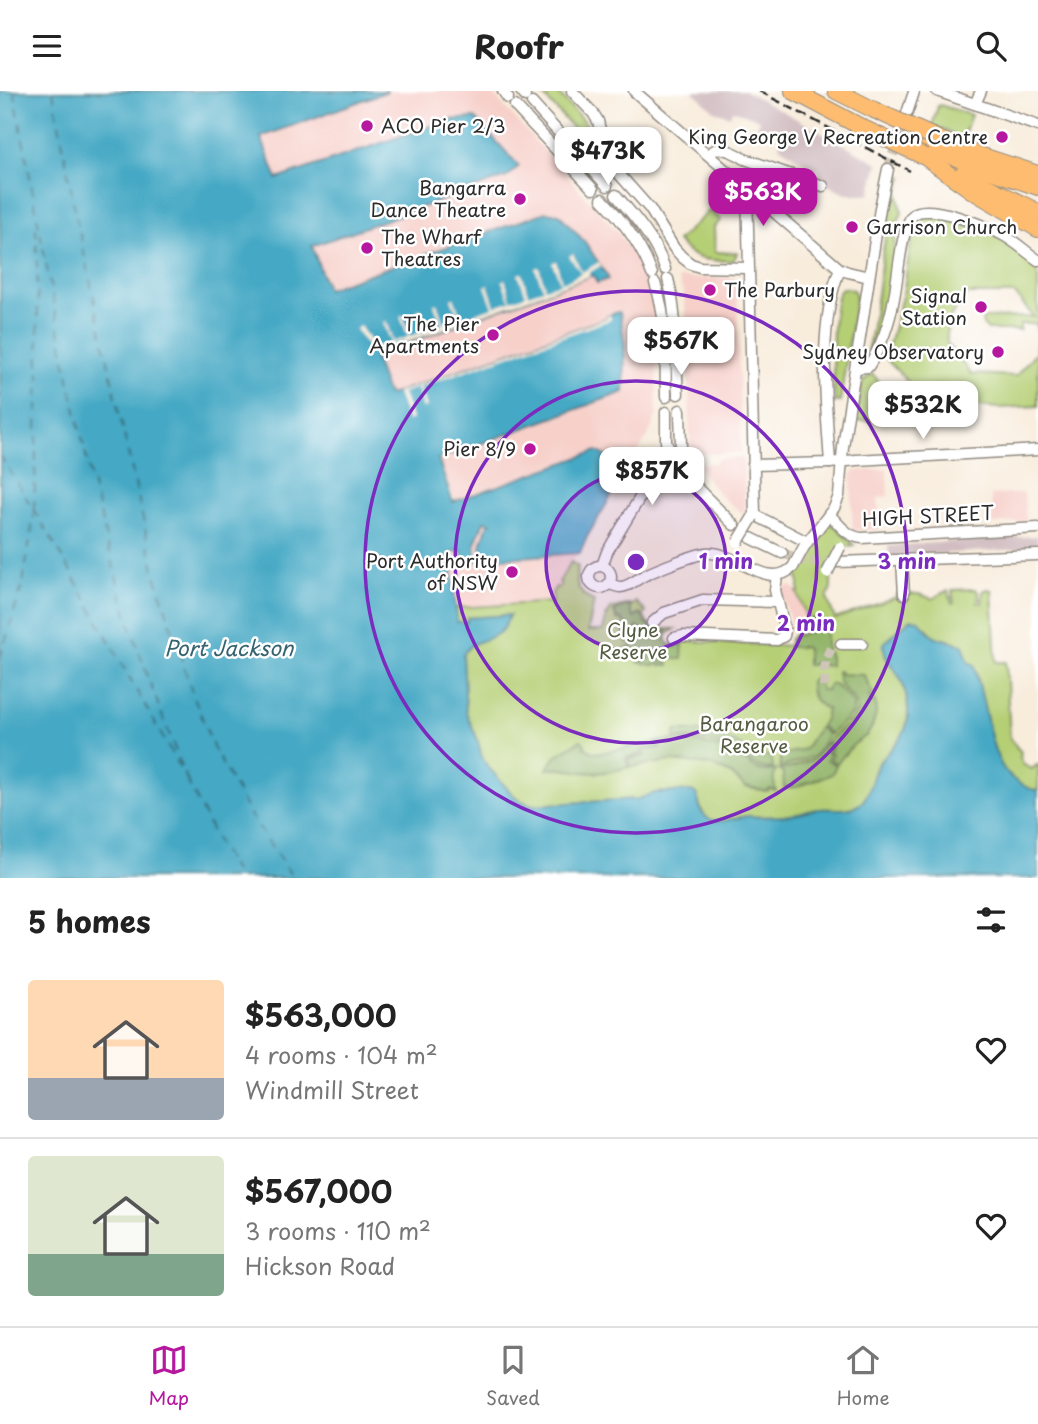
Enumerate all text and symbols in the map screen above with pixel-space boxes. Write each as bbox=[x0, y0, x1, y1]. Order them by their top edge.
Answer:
text: Roofr bbox=[474, 22, 564, 70]
icon: menu bbox=[28, 27, 66, 65]
icon: search bbox=[972, 27, 1010, 65]
place label: ACO Pier 2/3 bbox=[381, 111, 506, 139]
marker: ACO Pier 2/3 bbox=[359, 118, 375, 134]
place label: King George V Recreation Centre bbox=[688, 122, 988, 150]
pin: $473K bbox=[559, 127, 657, 187]
marker: King George V Recreation Centre bbox=[994, 129, 1010, 145]
text: $473K bbox=[571, 132, 645, 167]
pin: $563K bbox=[714, 169, 812, 228]
place label: Bangarra Dance Theatre bbox=[371, 173, 506, 223]
text: $563K bbox=[724, 173, 802, 208]
marker: Bangarra Dance Theatre bbox=[512, 191, 528, 207]
place label: Garrison Church bbox=[866, 212, 1017, 240]
marker: Garrison Church bbox=[844, 219, 860, 235]
place label: The Wharf Theatres bbox=[381, 222, 482, 272]
marker: The Wharf Theatres bbox=[359, 240, 375, 256]
place label: The Parbury bbox=[724, 275, 835, 303]
place label: Signal Station bbox=[901, 281, 967, 331]
marker: The Parbury bbox=[702, 282, 718, 298]
marker: Signal Station bbox=[973, 299, 989, 315]
place label: The Pier Apartments bbox=[369, 309, 479, 359]
pin: $567K bbox=[632, 317, 730, 377]
text: $567K bbox=[643, 322, 719, 357]
marker: The Pier Apartments bbox=[485, 327, 501, 343]
place label: Sydney Observatory bbox=[802, 337, 984, 365]
marker: Sydney Observatory bbox=[990, 344, 1006, 360]
pin: $532K bbox=[874, 381, 972, 441]
text: $532K bbox=[884, 386, 962, 421]
place label: Pier 8/9 bbox=[443, 434, 516, 462]
marker: Pier 8/9 bbox=[522, 441, 538, 457]
pin: $857K bbox=[603, 447, 701, 507]
text: $857K bbox=[615, 452, 689, 487]
street label: HIGH STREET bbox=[861, 498, 995, 532]
text: 1 min bbox=[699, 544, 753, 576]
text: 3 min bbox=[877, 544, 937, 576]
place label: Port Authority of NSW bbox=[366, 546, 499, 596]
centre of rings bbox=[624, 550, 648, 574]
marker: Port Authority of NSW bbox=[504, 564, 520, 580]
text: 2 min bbox=[777, 606, 835, 638]
park label: Clyne Reserve bbox=[599, 615, 667, 665]
water label: Port Jackson bbox=[165, 631, 295, 663]
park label: Barangaroo Reserve bbox=[699, 709, 809, 759]
text: 5 homes bbox=[28, 898, 151, 943]
icon: filters bbox=[972, 901, 1010, 939]
text: $563,000 bbox=[245, 992, 397, 1037]
icon: home bbox=[84, 1008, 168, 1092]
icon: heart bbox=[972, 1031, 1010, 1069]
text: 4 rooms · 104 m² bbox=[245, 1037, 438, 1072]
text: Windmill Street bbox=[245, 1072, 419, 1107]
text: $567,000 bbox=[245, 1168, 392, 1213]
icon: home bbox=[84, 1184, 168, 1268]
icon: heart bbox=[972, 1207, 1010, 1245]
text: 3 rooms · 110 m² bbox=[245, 1213, 431, 1248]
text: Hickson Road bbox=[245, 1248, 395, 1283]
tab: Map bbox=[148, 1341, 189, 1411]
tab: Saved bbox=[486, 1341, 540, 1411]
tab: Home bbox=[837, 1341, 890, 1411]

